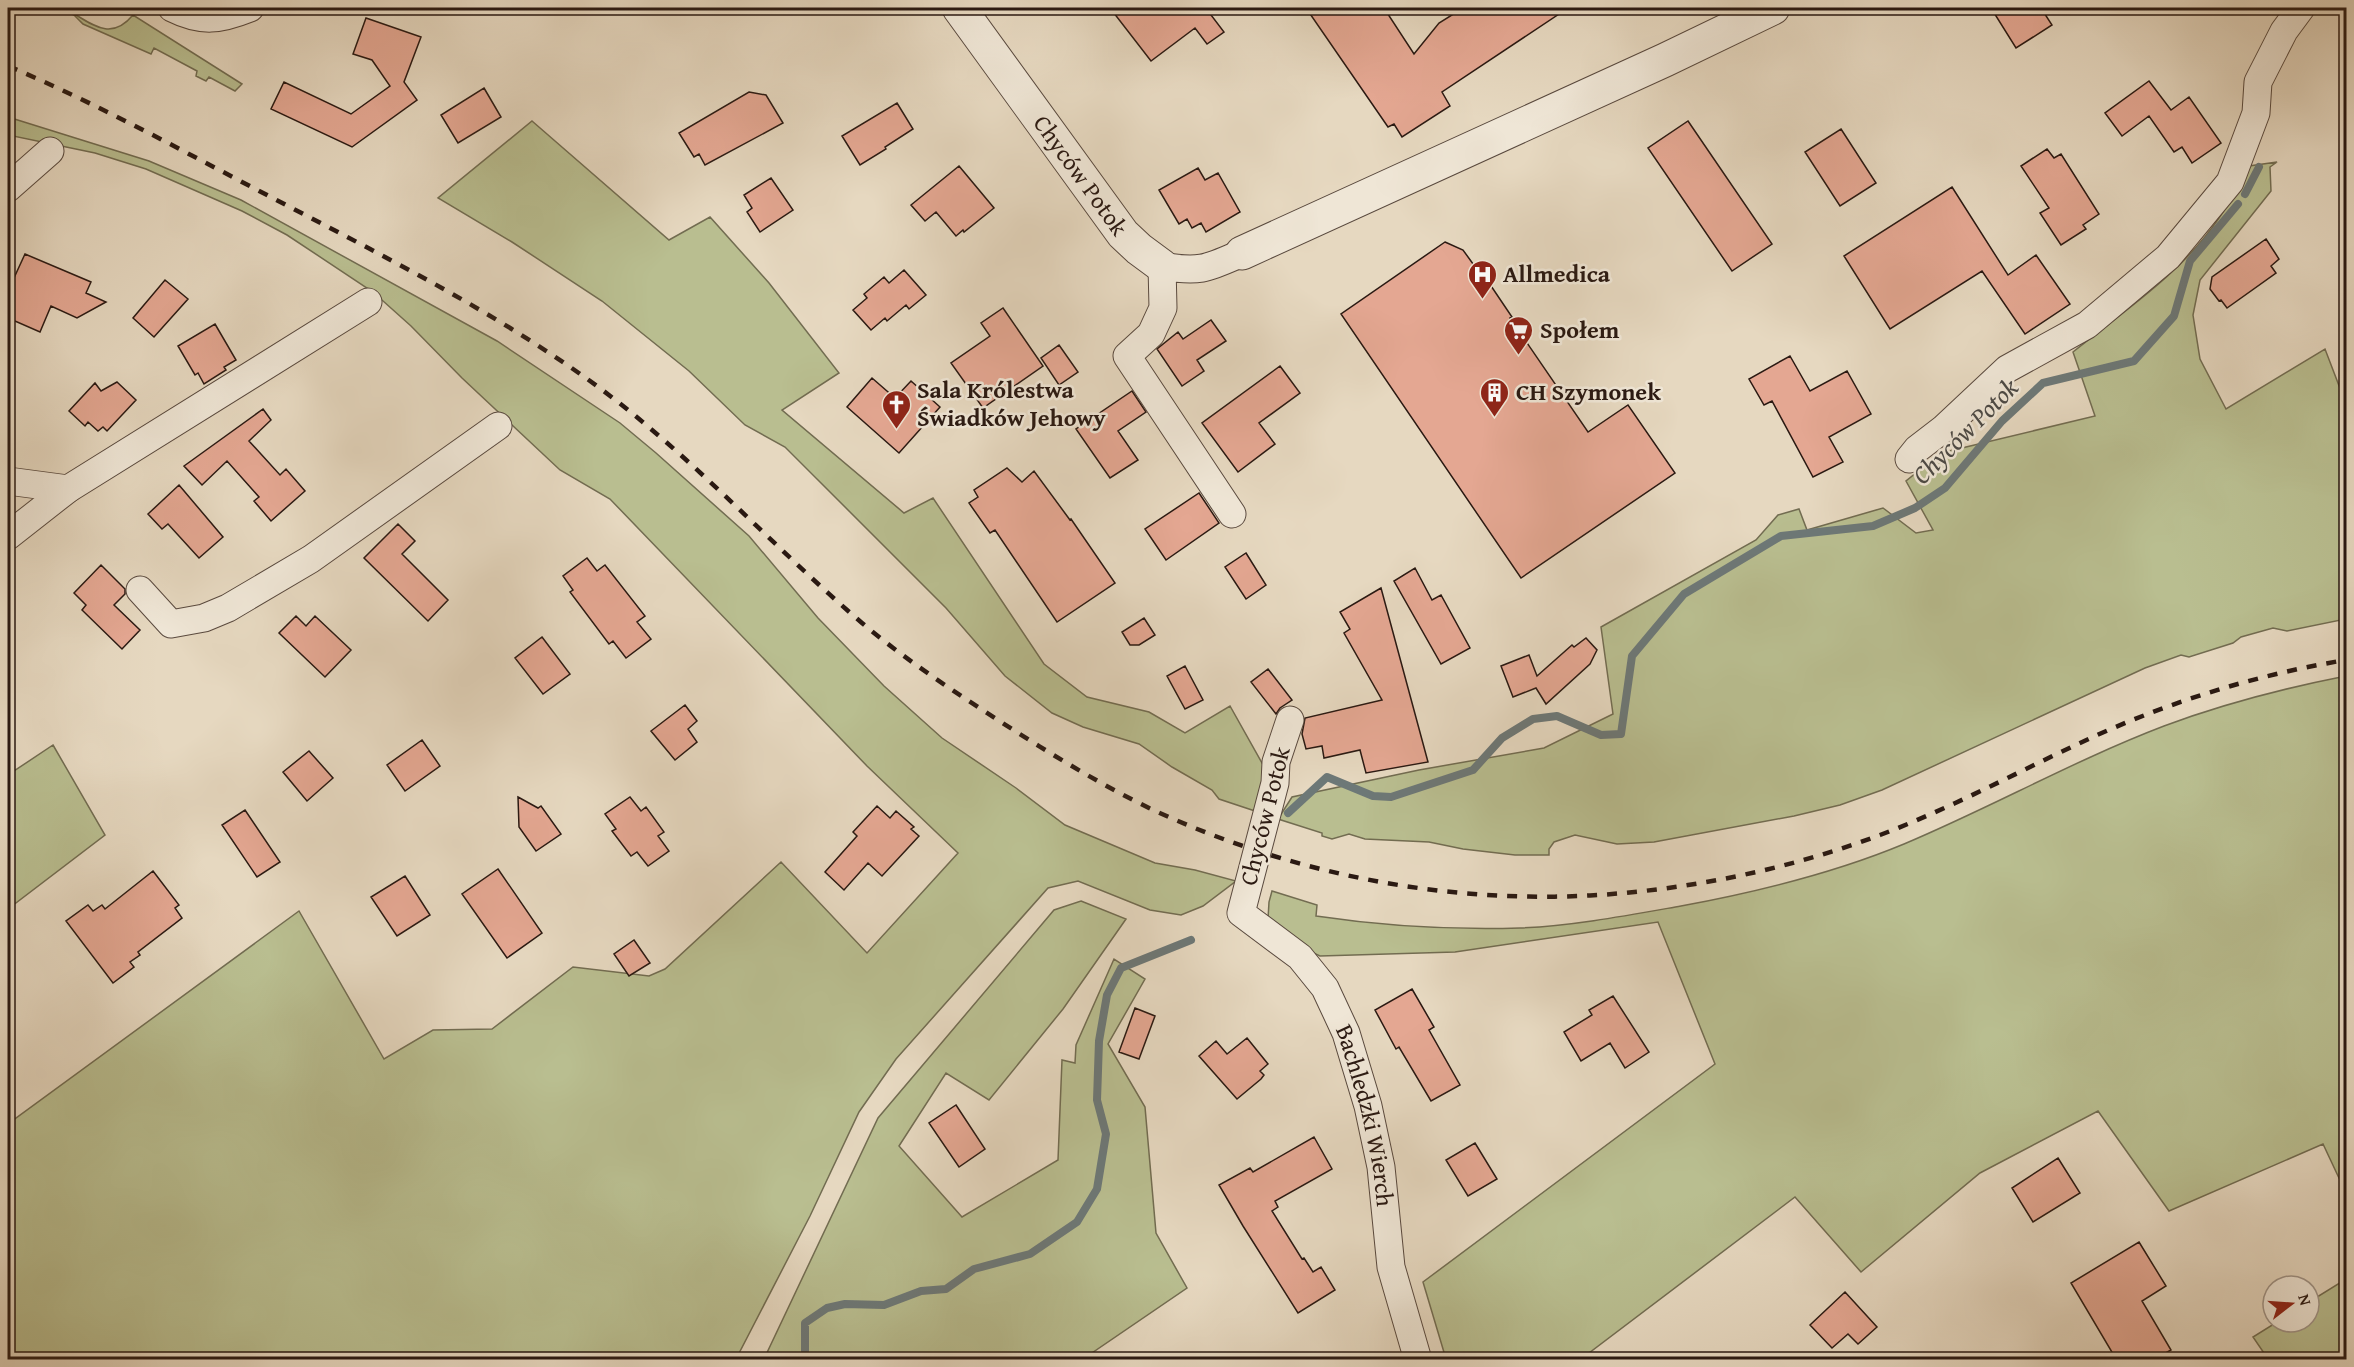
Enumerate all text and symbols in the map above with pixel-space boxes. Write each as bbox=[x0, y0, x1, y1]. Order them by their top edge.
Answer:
street label: Chyców Potok bbox=[1025, 108, 1137, 244]
place label: Allmedica bbox=[1503, 256, 1611, 291]
hospital icon: Allmedica bbox=[1466, 258, 1498, 300]
place label: Społem bbox=[1540, 312, 1620, 347]
supermarket icon: Społem bbox=[1503, 314, 1535, 356]
water label: Chyców Potok bbox=[1903, 368, 2027, 493]
place label: Sala Królestwa Świadków Jehowy bbox=[917, 372, 1106, 435]
place label: CH Szymonek bbox=[1516, 374, 1661, 409]
building icon: CH Szymonek bbox=[1479, 376, 1511, 418]
church icon: Sala Królestwa Świadków Jehowy bbox=[880, 388, 912, 430]
street label: Chyców Potok bbox=[1230, 742, 1299, 889]
street label: Bachledzki Wierch bbox=[1327, 1018, 1403, 1209]
north arrow bbox=[2261, 1274, 2321, 1334]
text: N bbox=[2292, 1291, 2318, 1309]

